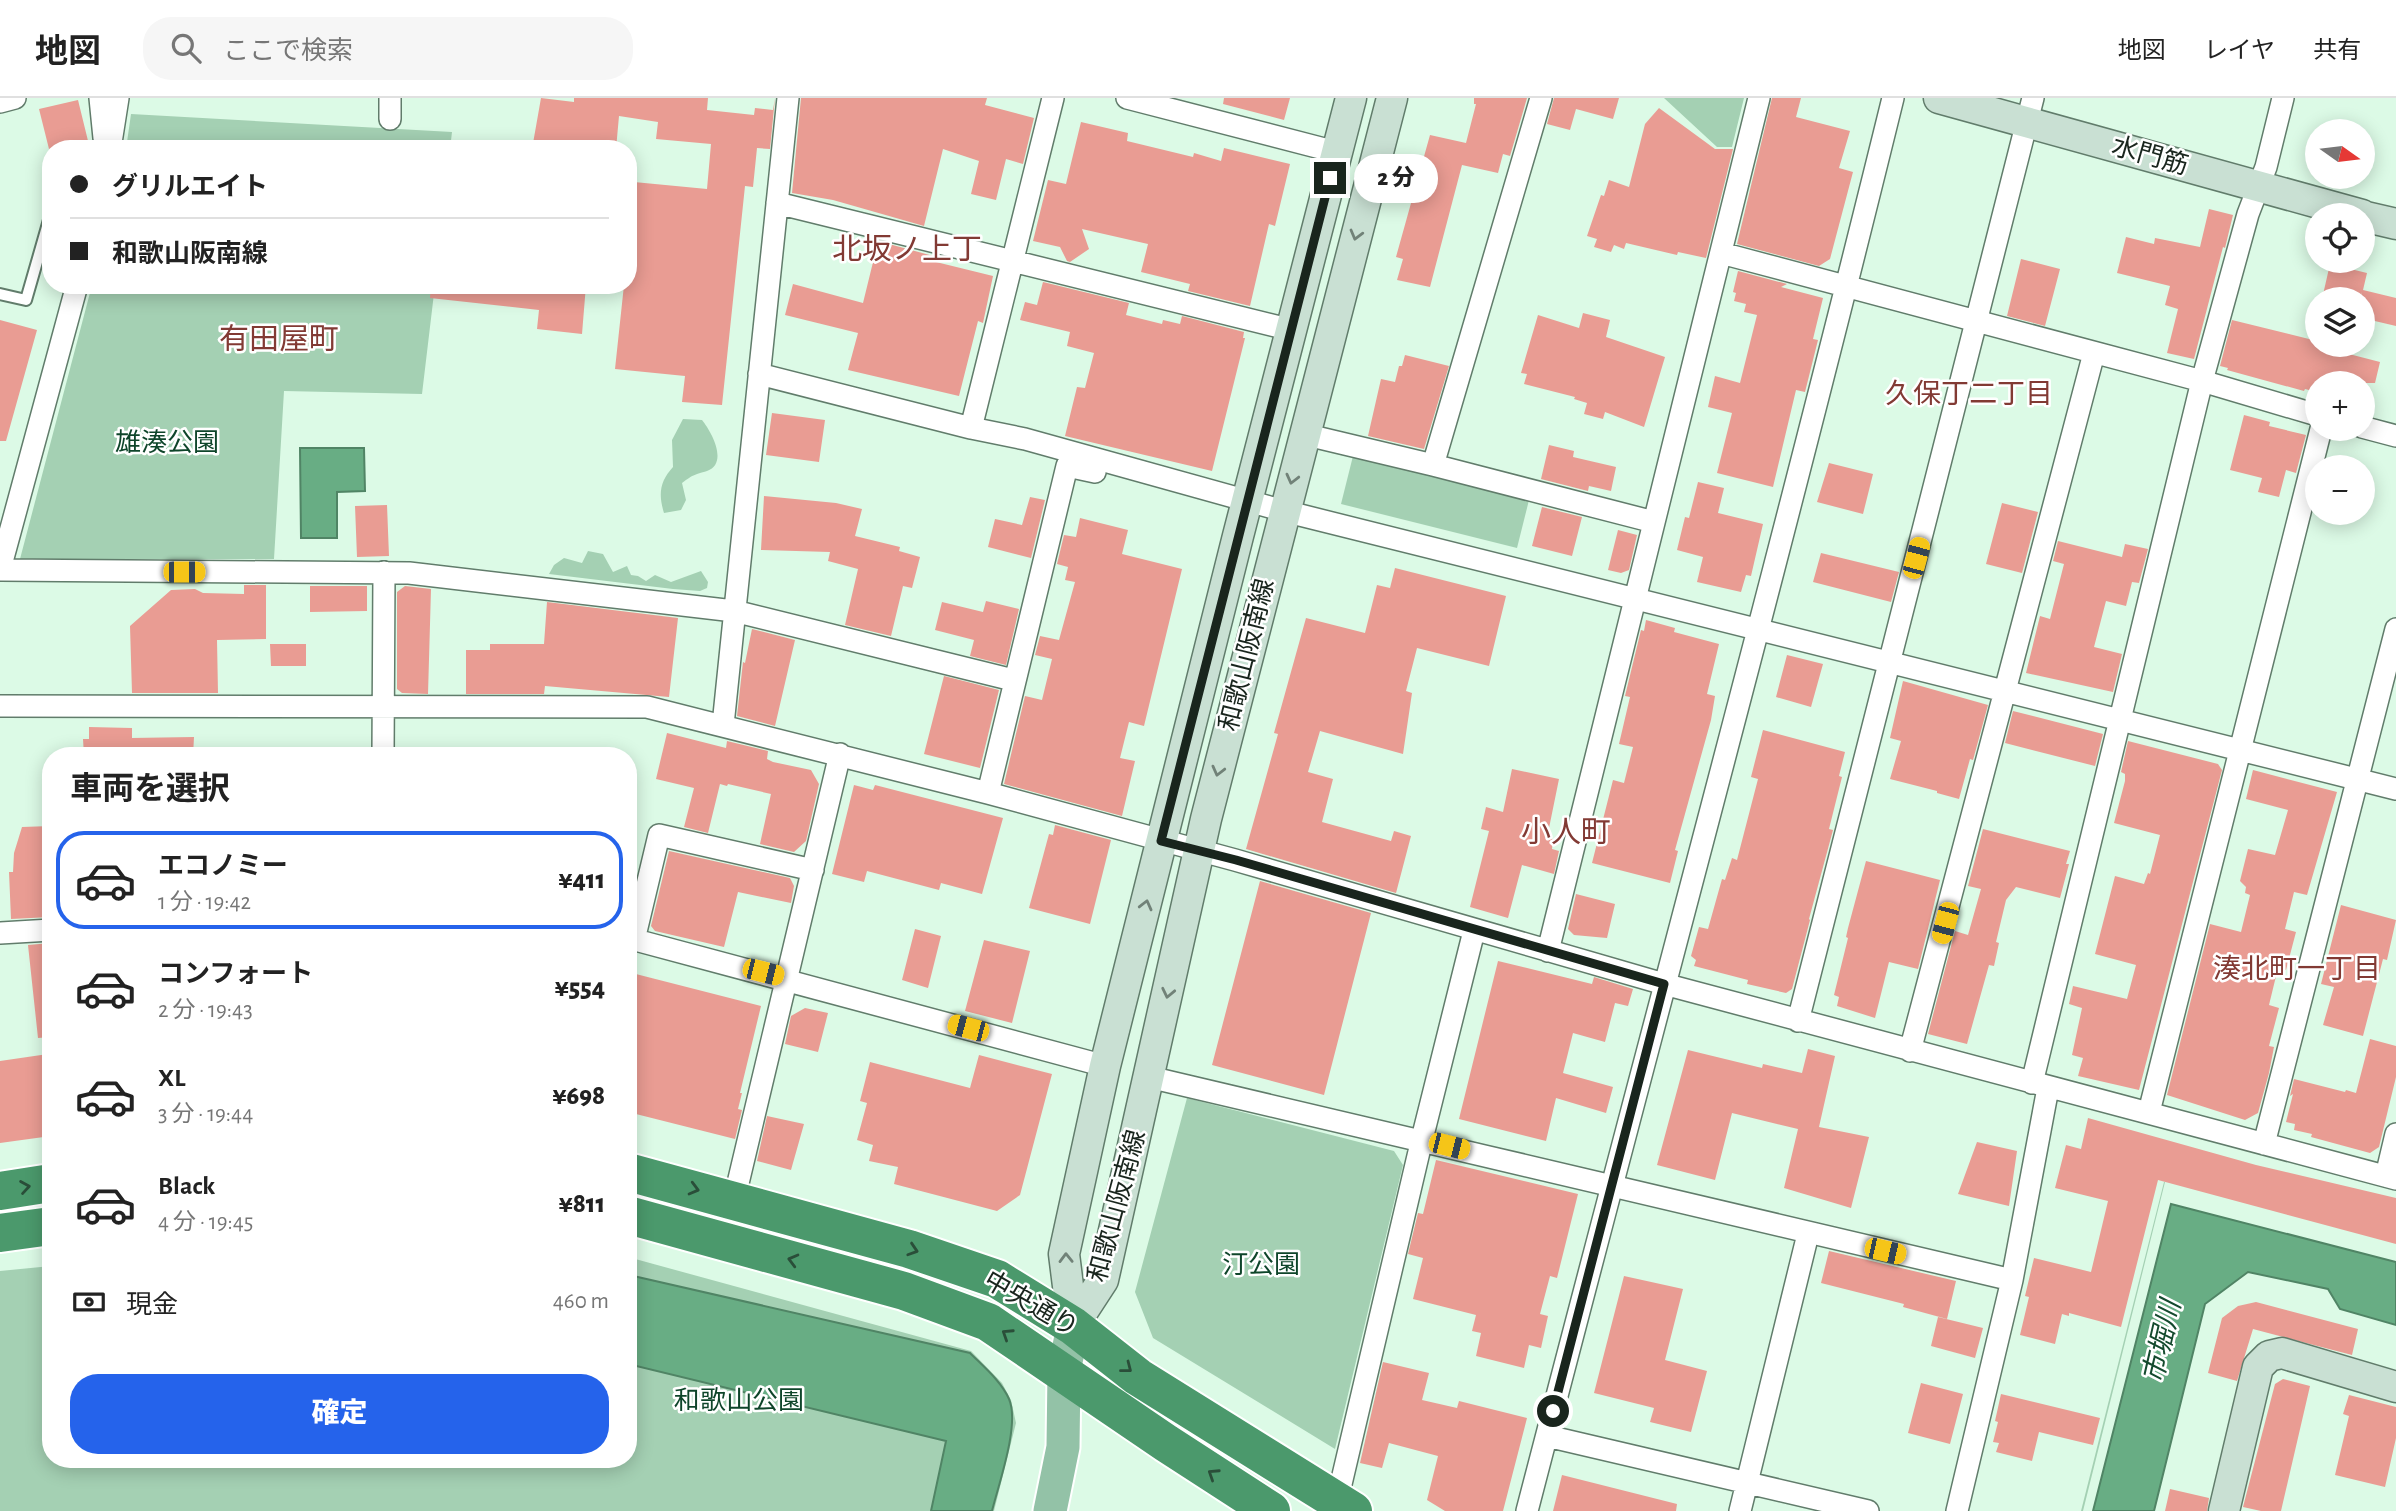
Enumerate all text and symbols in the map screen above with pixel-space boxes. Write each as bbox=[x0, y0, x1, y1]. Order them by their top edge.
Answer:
search box bbox=[143, 17, 633, 80]
icon: search bbox=[167, 29, 205, 67]
text: 地図 bbox=[35, 36, 101, 69]
text: ここで検索 bbox=[223, 38, 353, 64]
text: 地図 bbox=[2118, 39, 2166, 63]
text: レイヤ bbox=[2204, 39, 2275, 63]
text: 共有 bbox=[2313, 39, 2361, 63]
north arrow bbox=[2305, 119, 2375, 189]
map controls bbox=[2305, 119, 2375, 525]
street label: 水門筋 bbox=[2109, 131, 2192, 179]
callout: 2 分 bbox=[1354, 154, 1438, 202]
route end bbox=[1314, 162, 1346, 194]
text: 2 分 bbox=[1377, 167, 1415, 190]
text: グリルエイト bbox=[112, 174, 268, 200]
button: locate bbox=[2305, 203, 2375, 273]
one-way arrow bbox=[1349, 229, 1364, 241]
district label: 北坂ノ上丁 bbox=[832, 233, 982, 265]
text: 和歌山阪南線 bbox=[112, 241, 268, 267]
button: layers bbox=[2305, 287, 2375, 357]
district label: 有田屋町 bbox=[219, 323, 339, 355]
button: + bbox=[2305, 371, 2375, 441]
district label: 久保丁二丁目 bbox=[1885, 379, 2053, 409]
park label: 雄湊公園 bbox=[115, 429, 219, 456]
button: − bbox=[2305, 455, 2375, 525]
one-way arrow bbox=[1286, 473, 1300, 485]
car bbox=[1901, 535, 1932, 581]
car bbox=[164, 562, 206, 583]
street label: 和歌山阪南線 bbox=[1215, 576, 1278, 734]
one-way arrow bbox=[1212, 765, 1226, 777]
text: 車両を選択 bbox=[70, 773, 230, 805]
district label: 小人町 bbox=[1521, 816, 1611, 848]
icon: car bbox=[74, 849, 137, 912]
text: エコノミー bbox=[158, 853, 288, 879]
text: ¥411 bbox=[558, 867, 605, 893]
text: 1 分 · 19:42 bbox=[158, 891, 251, 914]
one-way arrow bbox=[1138, 899, 1152, 911]
car bbox=[1930, 900, 1961, 946]
district label: 湊北町一丁目 bbox=[2213, 954, 2381, 984]
icon: car bbox=[74, 957, 137, 1020]
car bbox=[741, 957, 786, 987]
text: コンフォート bbox=[158, 961, 313, 987]
text: ¥554 bbox=[555, 975, 605, 1001]
one-way arrow bbox=[1161, 987, 1176, 999]
text: 2 分 · 19:43 bbox=[158, 999, 253, 1022]
car bbox=[945, 1012, 992, 1044]
icon: car bbox=[74, 1065, 137, 1128]
text: XL bbox=[158, 1065, 185, 1091]
text: ¥698 bbox=[552, 1083, 605, 1109]
text: 3 分 · 19:44 bbox=[158, 1103, 253, 1126]
street label: 和歌山阪南線 bbox=[1083, 1127, 1150, 1285]
car bbox=[1427, 1131, 1472, 1161]
icon: car bbox=[74, 1173, 137, 1236]
text: Black bbox=[158, 1173, 215, 1199]
one-way arrow bbox=[19, 1180, 31, 1195]
one-way arrow bbox=[688, 1181, 700, 1195]
text: ¥811 bbox=[559, 1191, 605, 1217]
text: 4 分 · 19:45 bbox=[158, 1211, 253, 1234]
car bbox=[1863, 1236, 1908, 1266]
one-way arrow bbox=[907, 1242, 919, 1257]
park label: 汀公園 bbox=[1222, 1251, 1300, 1278]
one-way arrow bbox=[1058, 1252, 1074, 1263]
one-way arrow bbox=[787, 1254, 799, 1269]
street label: 中央通り bbox=[979, 1266, 1083, 1341]
icon: cash bbox=[70, 1283, 108, 1321]
text: 460 m bbox=[553, 1290, 609, 1313]
text: 現金 bbox=[126, 1292, 178, 1318]
water label: 市堀川 bbox=[2138, 1295, 2187, 1386]
one-way arrow bbox=[1002, 1330, 1015, 1342]
one-way arrow bbox=[1119, 1360, 1131, 1373]
button: 確定 bbox=[70, 1374, 609, 1454]
park label: 和歌山公園 bbox=[674, 1387, 804, 1414]
route start bbox=[1537, 1395, 1569, 1427]
one-way arrow bbox=[1208, 1469, 1221, 1482]

